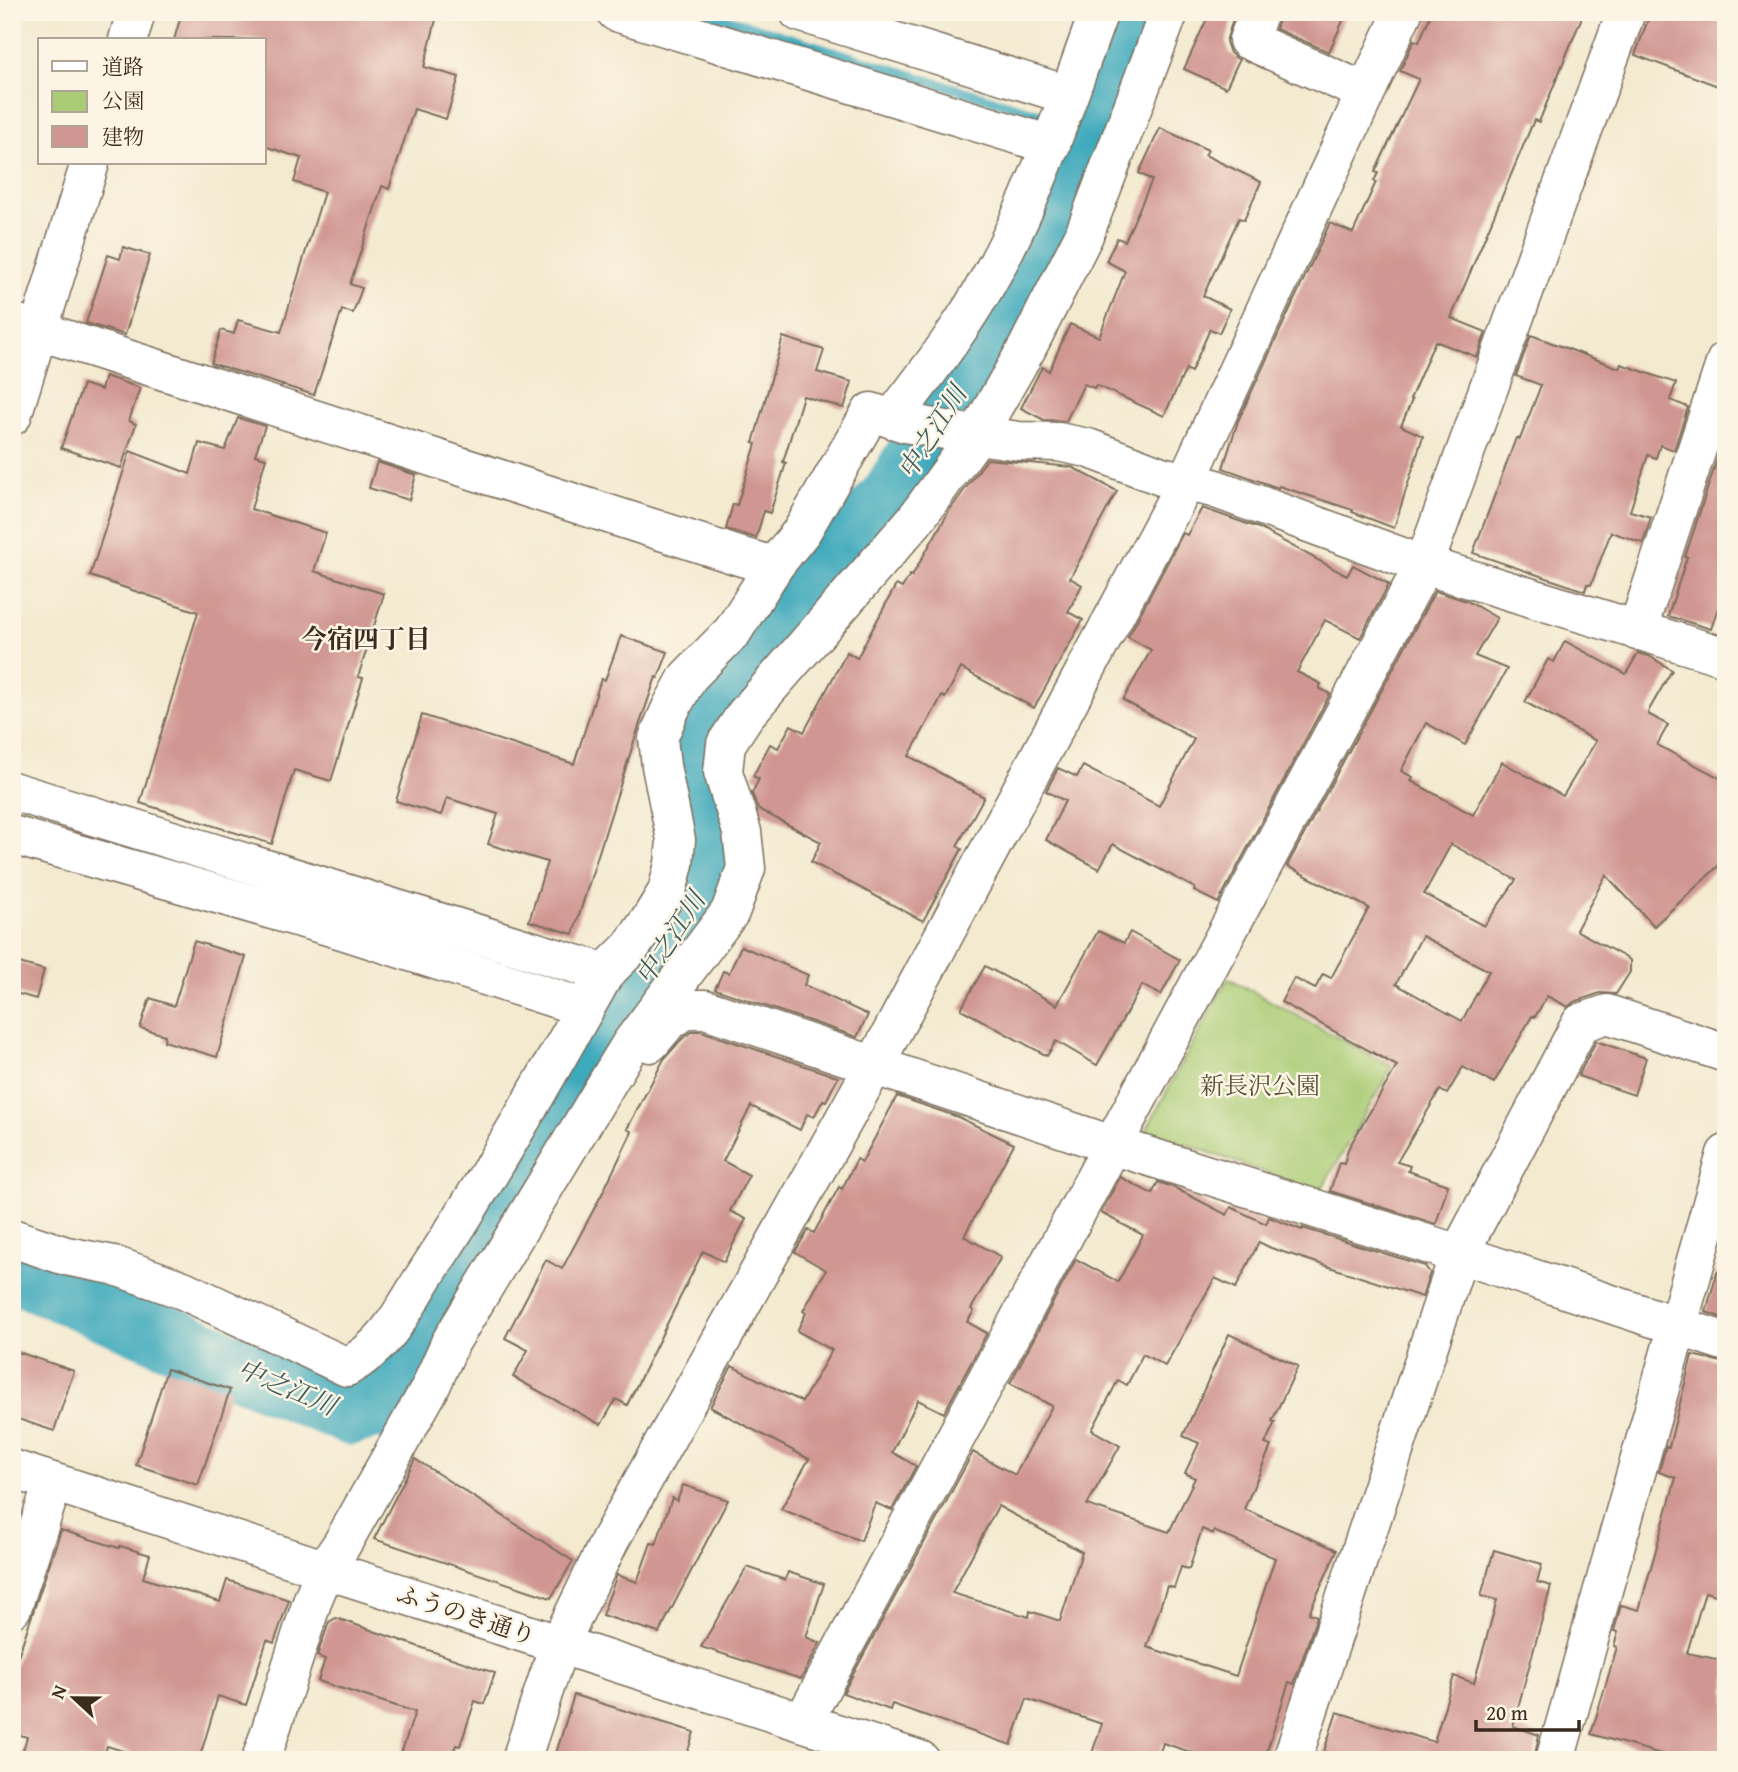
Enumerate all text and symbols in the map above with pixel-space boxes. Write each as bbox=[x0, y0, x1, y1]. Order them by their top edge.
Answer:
legend bbox=[38, 38, 266, 164]
text: 道路 bbox=[102, 51, 144, 82]
text: 公園 bbox=[102, 85, 144, 116]
text: 建物 bbox=[102, 121, 144, 152]
water label: 中之江川 bbox=[887, 375, 977, 486]
district label: 今宿四丁目 bbox=[301, 619, 431, 658]
water label: 中之江川 bbox=[625, 881, 716, 992]
park label: 新長沢公園 bbox=[1200, 1068, 1320, 1103]
water label: 中之江川 bbox=[232, 1348, 345, 1426]
street label: ふうのき通り bbox=[392, 1576, 540, 1653]
north arrow bbox=[38, 1664, 108, 1734]
text: N bbox=[43, 1680, 74, 1703]
scale bar bbox=[1476, 1688, 1579, 1732]
text: 20 m bbox=[1486, 1697, 1528, 1728]

